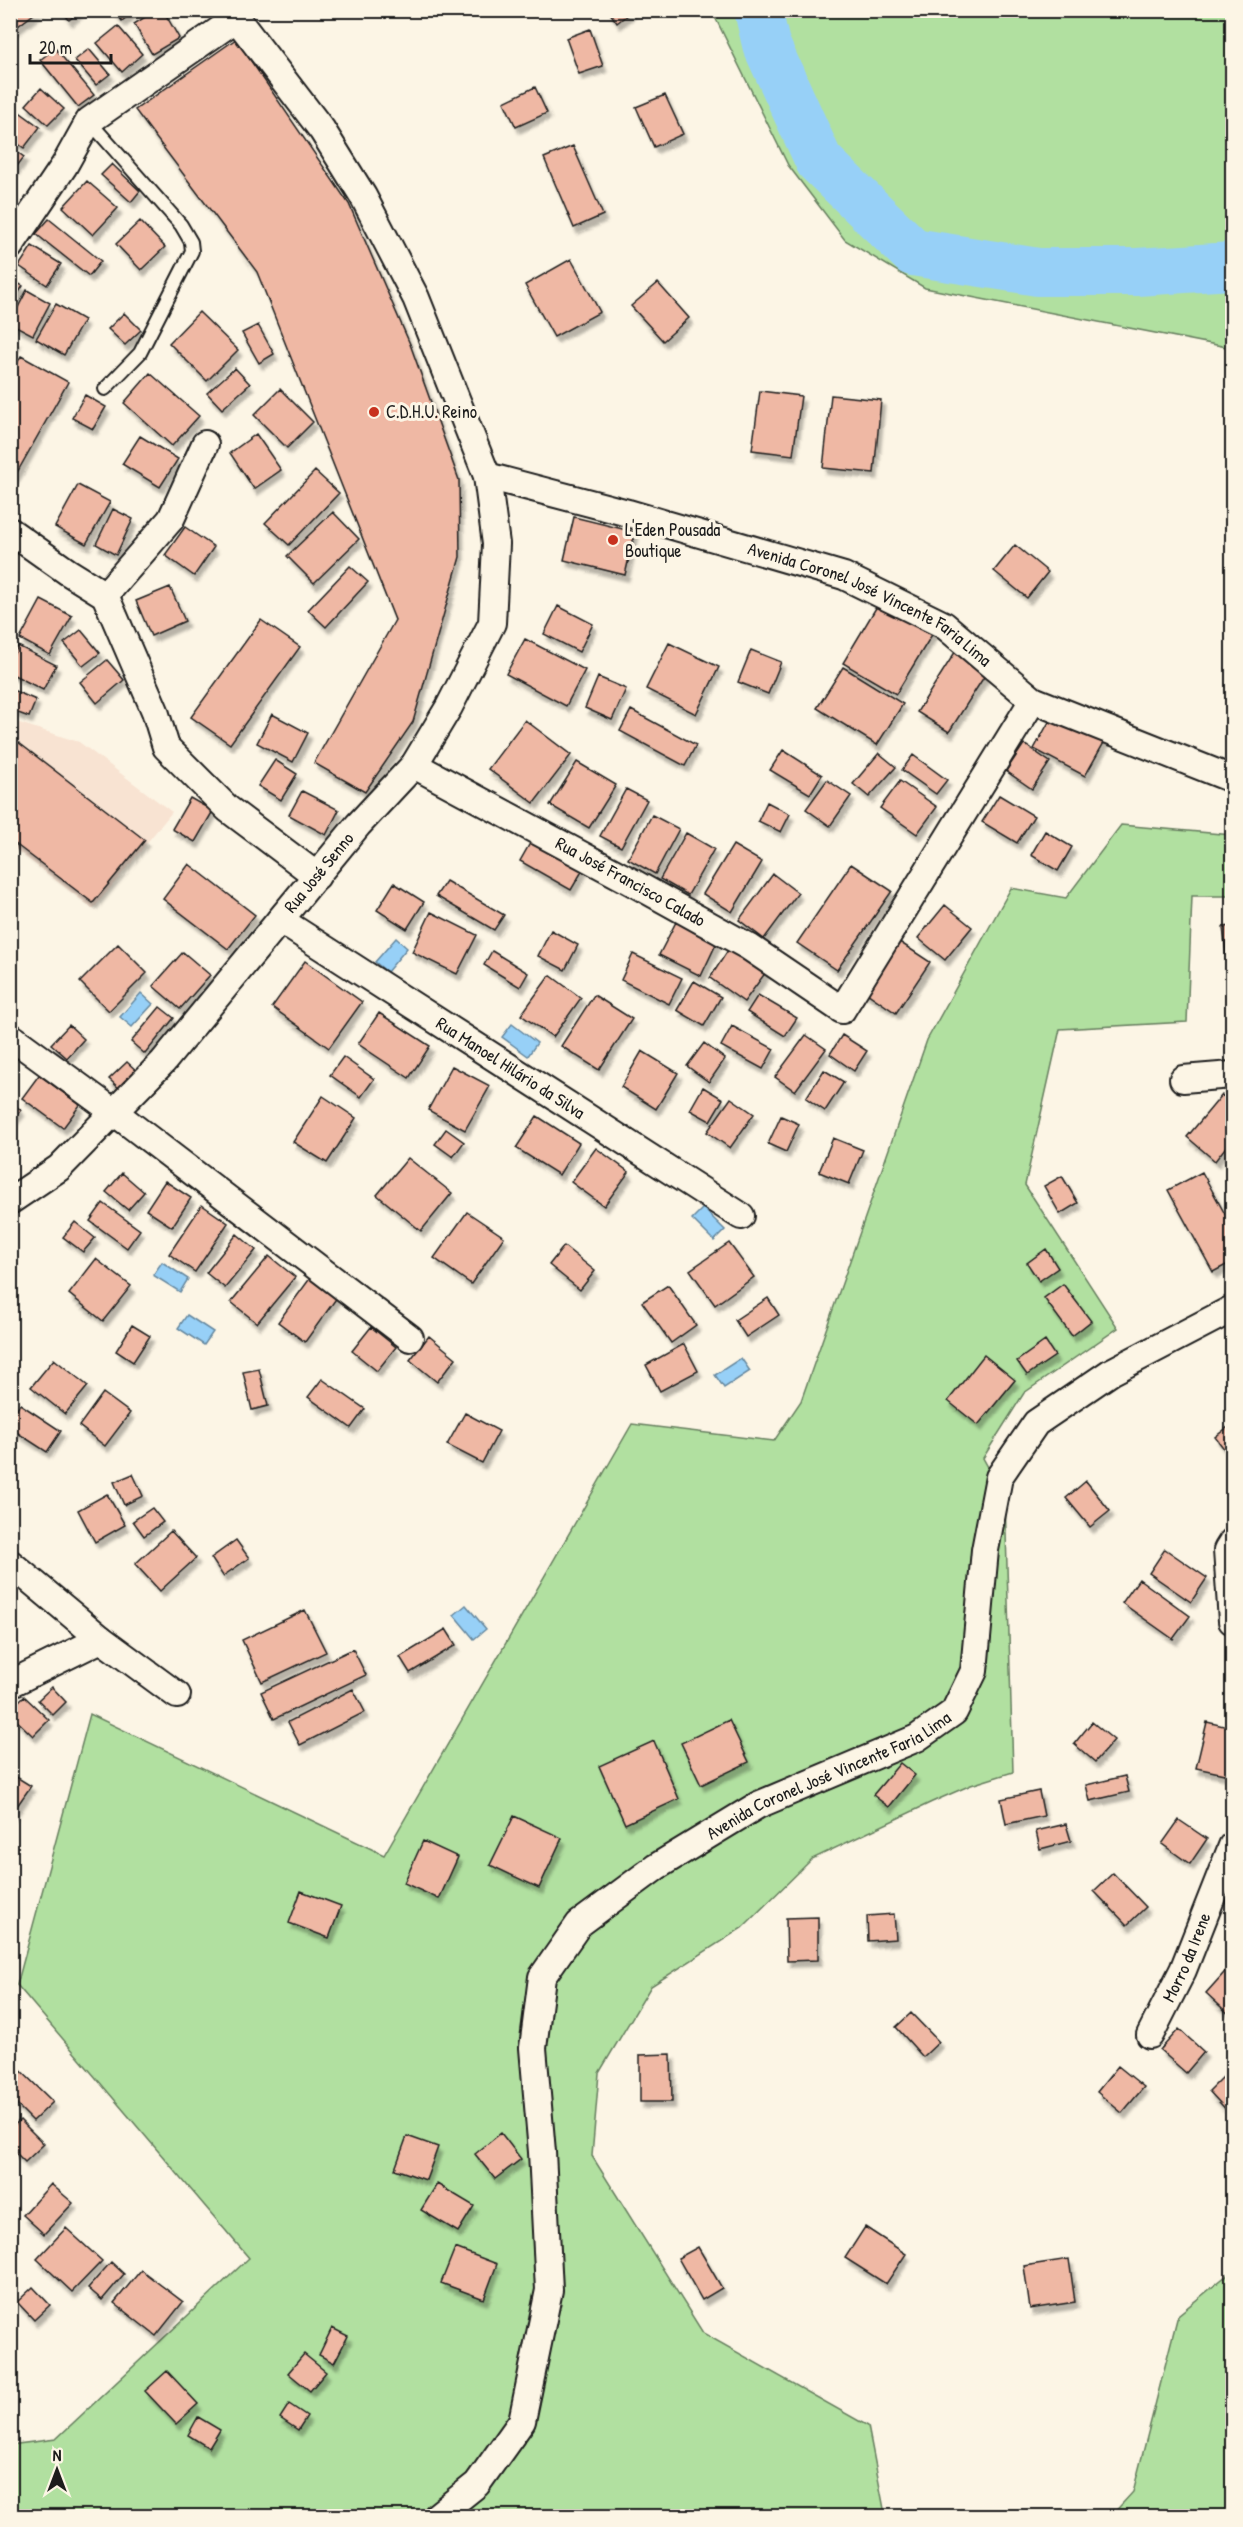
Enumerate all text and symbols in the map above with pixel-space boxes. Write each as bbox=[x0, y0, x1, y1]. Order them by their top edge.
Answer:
scale bar bbox=[30, 27, 111, 65]
text: 20 m bbox=[39, 35, 72, 60]
place label: C.D.H.U. Reino bbox=[386, 399, 477, 424]
marker: C.D.H.U. Reino bbox=[367, 405, 381, 419]
place label: L'Eden Pousada Boutique bbox=[625, 517, 720, 563]
marker: L'Eden Pousada Boutique bbox=[606, 533, 620, 547]
street label: Avenida Coronel José Vincente Faria Lima bbox=[745, 536, 997, 672]
street label: Rua José Senno bbox=[278, 826, 359, 918]
street label: Rua José Francisco Calado bbox=[551, 830, 710, 932]
street label: Rua Manoel Hilário da Silva bbox=[432, 1011, 590, 1125]
street label: Avenida Coronel José Vincente Faria Lima bbox=[702, 1705, 956, 1845]
street label: Morro da Irene bbox=[1156, 1909, 1216, 2006]
north arrow bbox=[27, 2440, 87, 2500]
text: N bbox=[53, 2444, 62, 2466]

